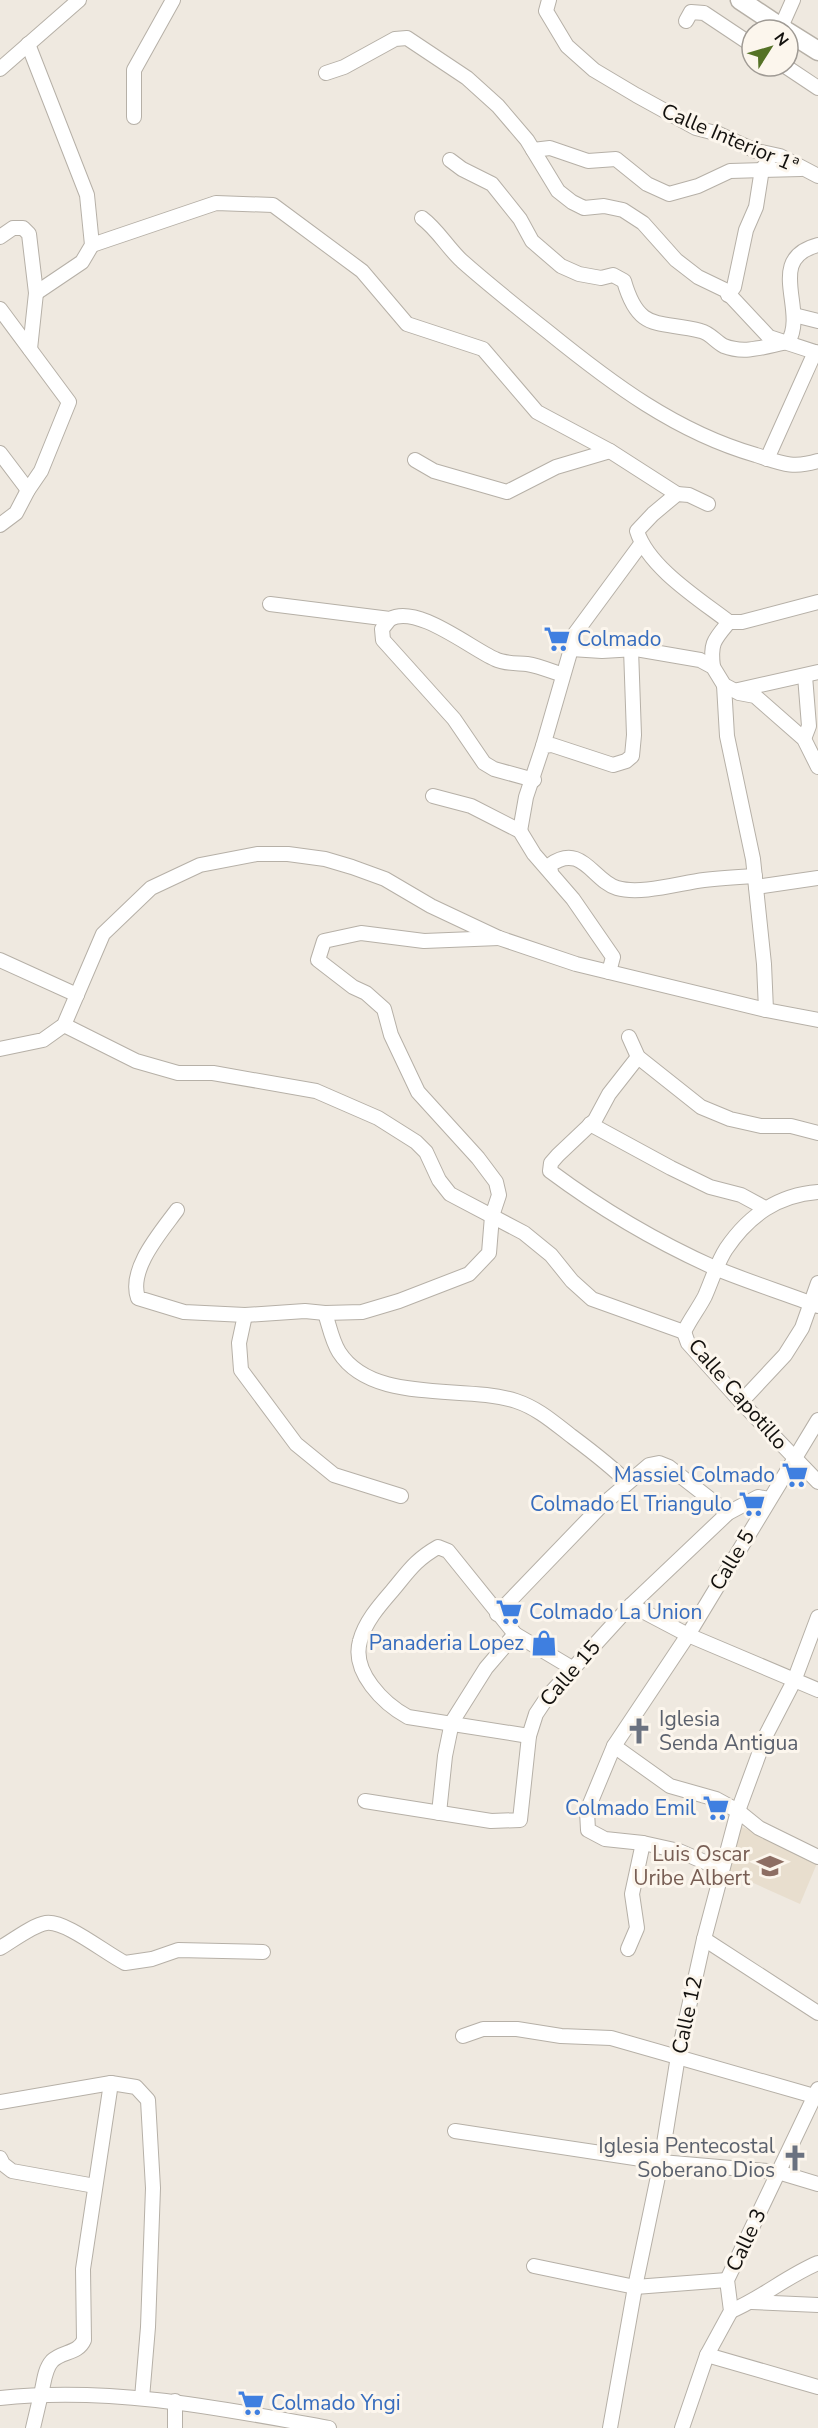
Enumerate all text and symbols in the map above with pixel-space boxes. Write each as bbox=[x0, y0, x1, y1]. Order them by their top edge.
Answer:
north arrow bbox=[740, 18, 800, 78]
text: N bbox=[769, 28, 794, 51]
street label: Calle Interior 1ª bbox=[657, 97, 803, 179]
supermarket icon: Colmado bbox=[542, 624, 572, 654]
place label: Colmado bbox=[577, 625, 661, 653]
street label: Calle Capotillo bbox=[682, 1332, 794, 1456]
supermarket icon: Massiel Colmado bbox=[780, 1460, 810, 1490]
place label: Massiel Colmado bbox=[614, 1461, 775, 1489]
supermarket icon: Colmado El Triangulo bbox=[737, 1489, 767, 1519]
place label: Colmado El Triangulo bbox=[530, 1490, 732, 1518]
street label: Calle 5 bbox=[703, 1524, 761, 1596]
supermarket icon: Colmado La Union bbox=[494, 1597, 524, 1627]
place label: Colmado La Union bbox=[529, 1598, 702, 1626]
shop icon: Panaderia Lopez bbox=[529, 1628, 559, 1658]
place label: Panaderia Lopez bbox=[369, 1629, 524, 1657]
street label: Calle 15 bbox=[534, 1634, 606, 1712]
place label: Iglesia Senda Antigua bbox=[659, 1705, 798, 1757]
church icon: Iglesia Senda Antigua bbox=[624, 1716, 654, 1746]
supermarket icon: Colmado Emil bbox=[701, 1793, 731, 1823]
place label: Colmado Emil bbox=[565, 1794, 697, 1822]
place label: Luis Oscar Uribe Albert bbox=[633, 1840, 751, 1892]
school or university icon: Luis Oscar Uribe Albert bbox=[755, 1851, 785, 1881]
street label: Calle 12 bbox=[665, 1973, 709, 2057]
place label: Iglesia Pentecostal Soberano Dios bbox=[598, 2132, 776, 2184]
church icon: Iglesia Pentecostal Soberano Dios bbox=[780, 2143, 810, 2173]
street label: Calle 3 bbox=[719, 2204, 773, 2276]
supermarket icon: Colmado Yngi bbox=[236, 2388, 266, 2418]
place label: Colmado Yngi bbox=[271, 2389, 401, 2417]

